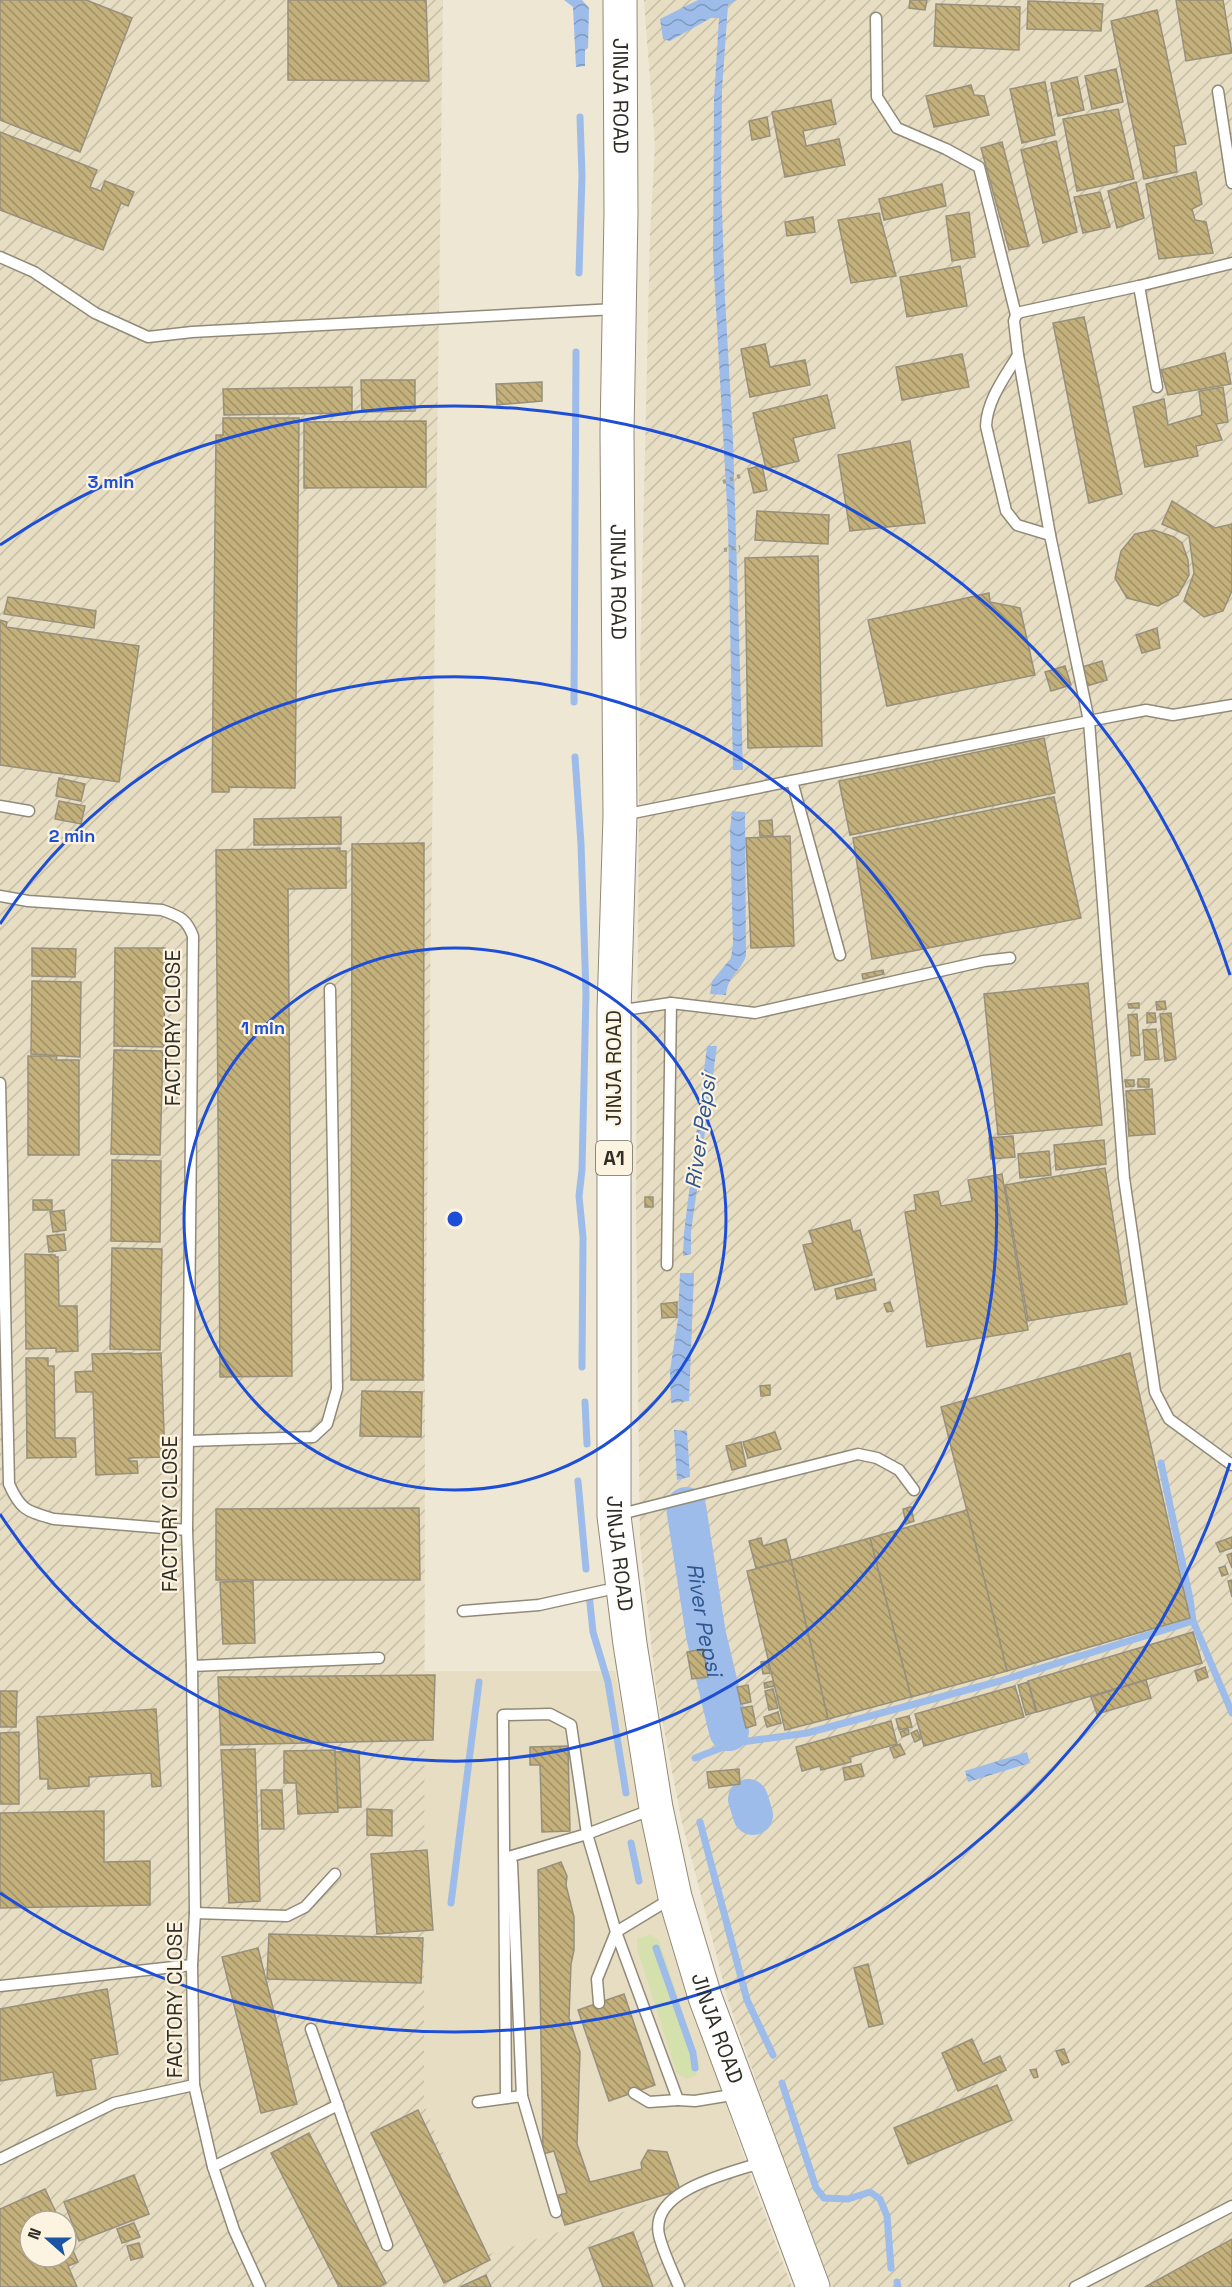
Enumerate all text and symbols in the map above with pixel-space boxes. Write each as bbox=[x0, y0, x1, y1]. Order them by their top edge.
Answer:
street label: JINJA ROAD bbox=[607, 38, 635, 154]
text: 3 min bbox=[88, 470, 134, 493]
street label: JINJA ROAD bbox=[605, 524, 633, 640]
text: 2 min bbox=[49, 824, 95, 847]
street label: FACTORY CLOSE bbox=[159, 950, 186, 1106]
street label: JINJA ROAD bbox=[600, 1010, 627, 1126]
text: 1 min bbox=[241, 1016, 285, 1039]
water label: River Pepsi bbox=[678, 1071, 722, 1191]
road number: A1 bbox=[596, 1141, 632, 1175]
centre of rings bbox=[445, 1209, 465, 1229]
street label: FACTORY CLOSE bbox=[156, 1436, 183, 1592]
street label: JINJA ROAD bbox=[601, 1496, 640, 1613]
water label: River Pepsi bbox=[681, 1561, 730, 1681]
street label: FACTORY CLOSE bbox=[161, 1922, 188, 2078]
street label: JINJA ROAD bbox=[685, 1969, 750, 2087]
north arrow bbox=[18, 2209, 78, 2269]
text: N bbox=[23, 2225, 46, 2243]

